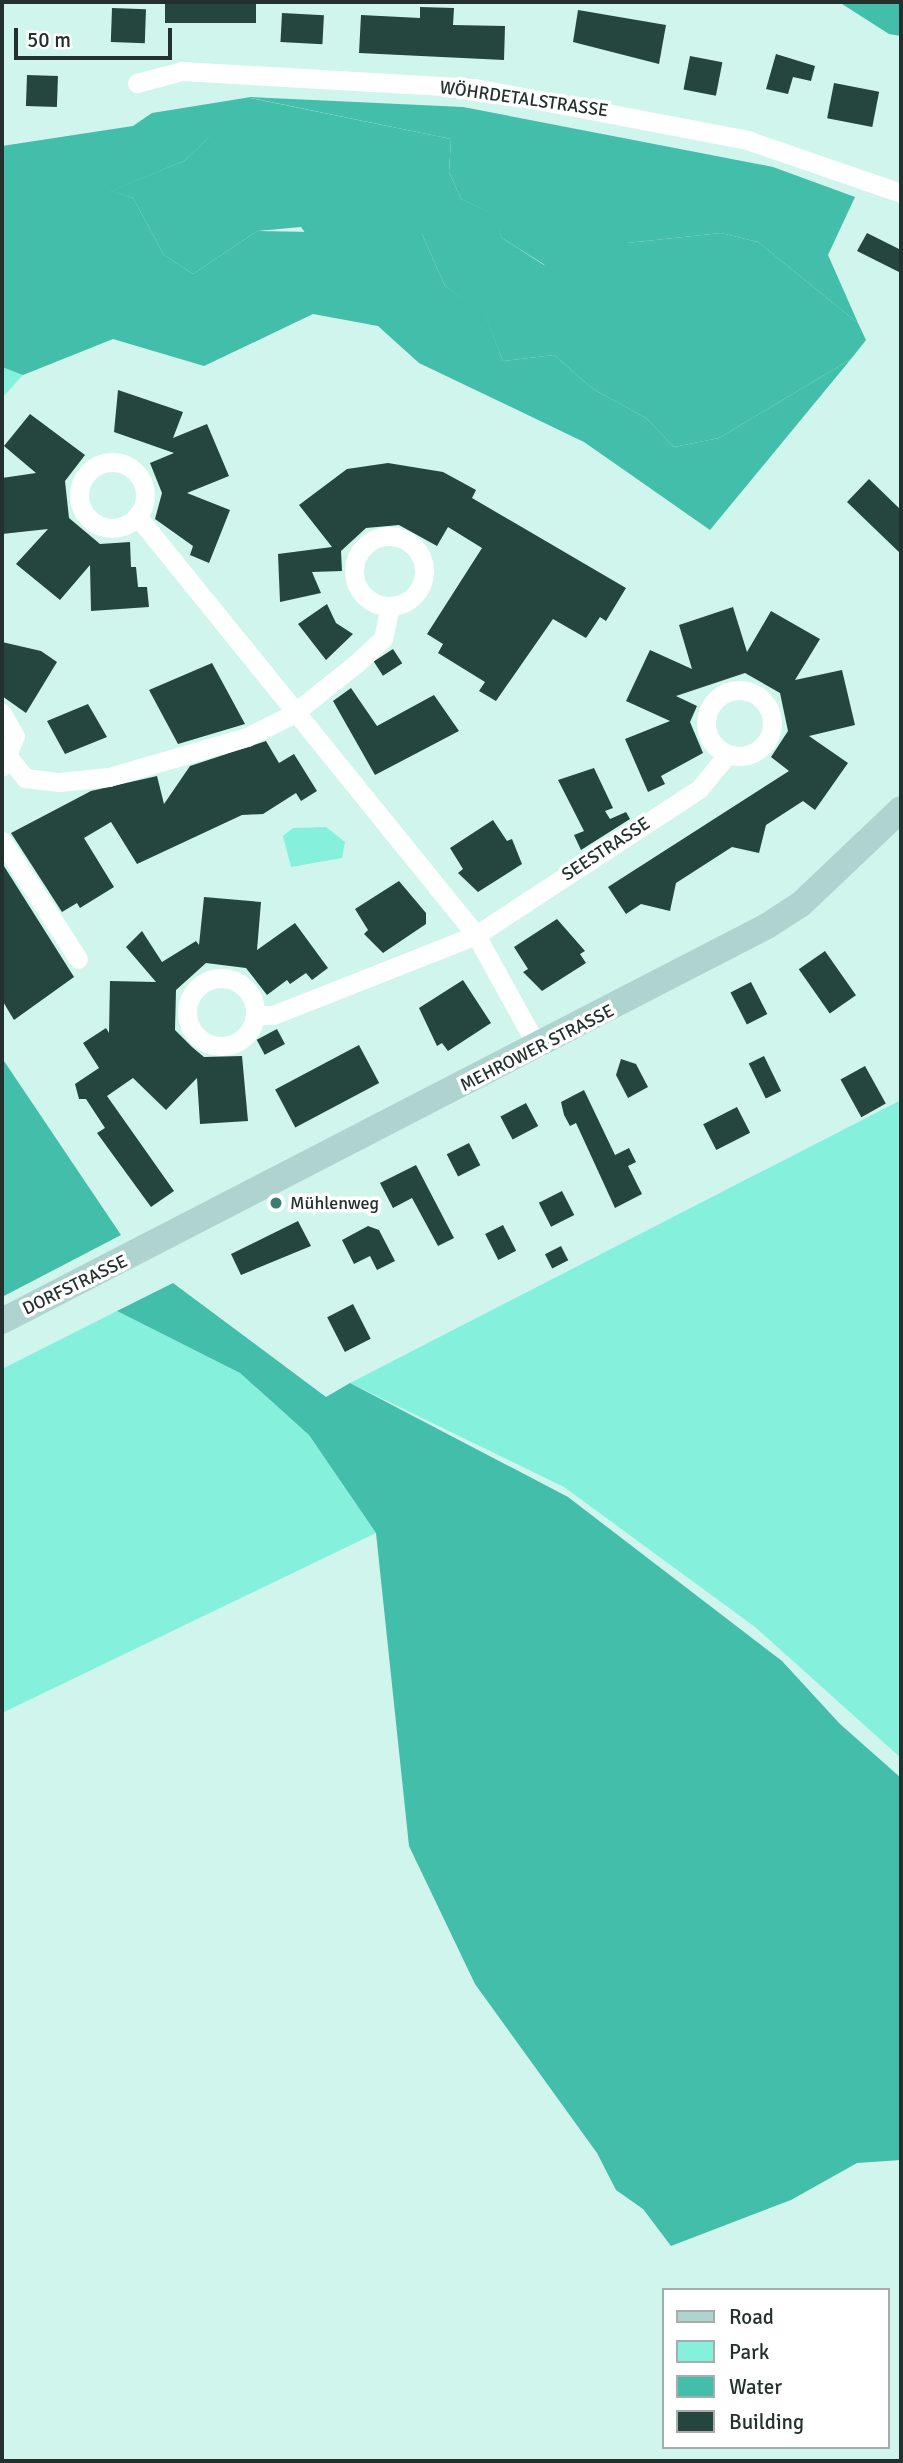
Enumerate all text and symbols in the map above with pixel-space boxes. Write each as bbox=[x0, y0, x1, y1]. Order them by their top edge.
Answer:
scale bar bbox=[18, 14, 175, 58]
text: 50 m bbox=[27, 27, 71, 53]
street label: WÖHRDETALSTRASSE bbox=[438, 76, 610, 122]
street label: SEESTRASSE bbox=[558, 813, 654, 885]
street label: MEHROWER STRASSE bbox=[456, 1000, 618, 1096]
place label: Mühlenweg bbox=[290, 1192, 379, 1214]
marker: Mühlenweg bbox=[268, 1195, 284, 1211]
street label: DORFSTRASSE bbox=[19, 1250, 131, 1320]
legend bbox=[662, 2288, 889, 2449]
text: Road bbox=[729, 2304, 774, 2330]
text: Park bbox=[729, 2339, 769, 2365]
text: Water bbox=[729, 2374, 782, 2400]
text: Building bbox=[729, 2409, 804, 2435]

